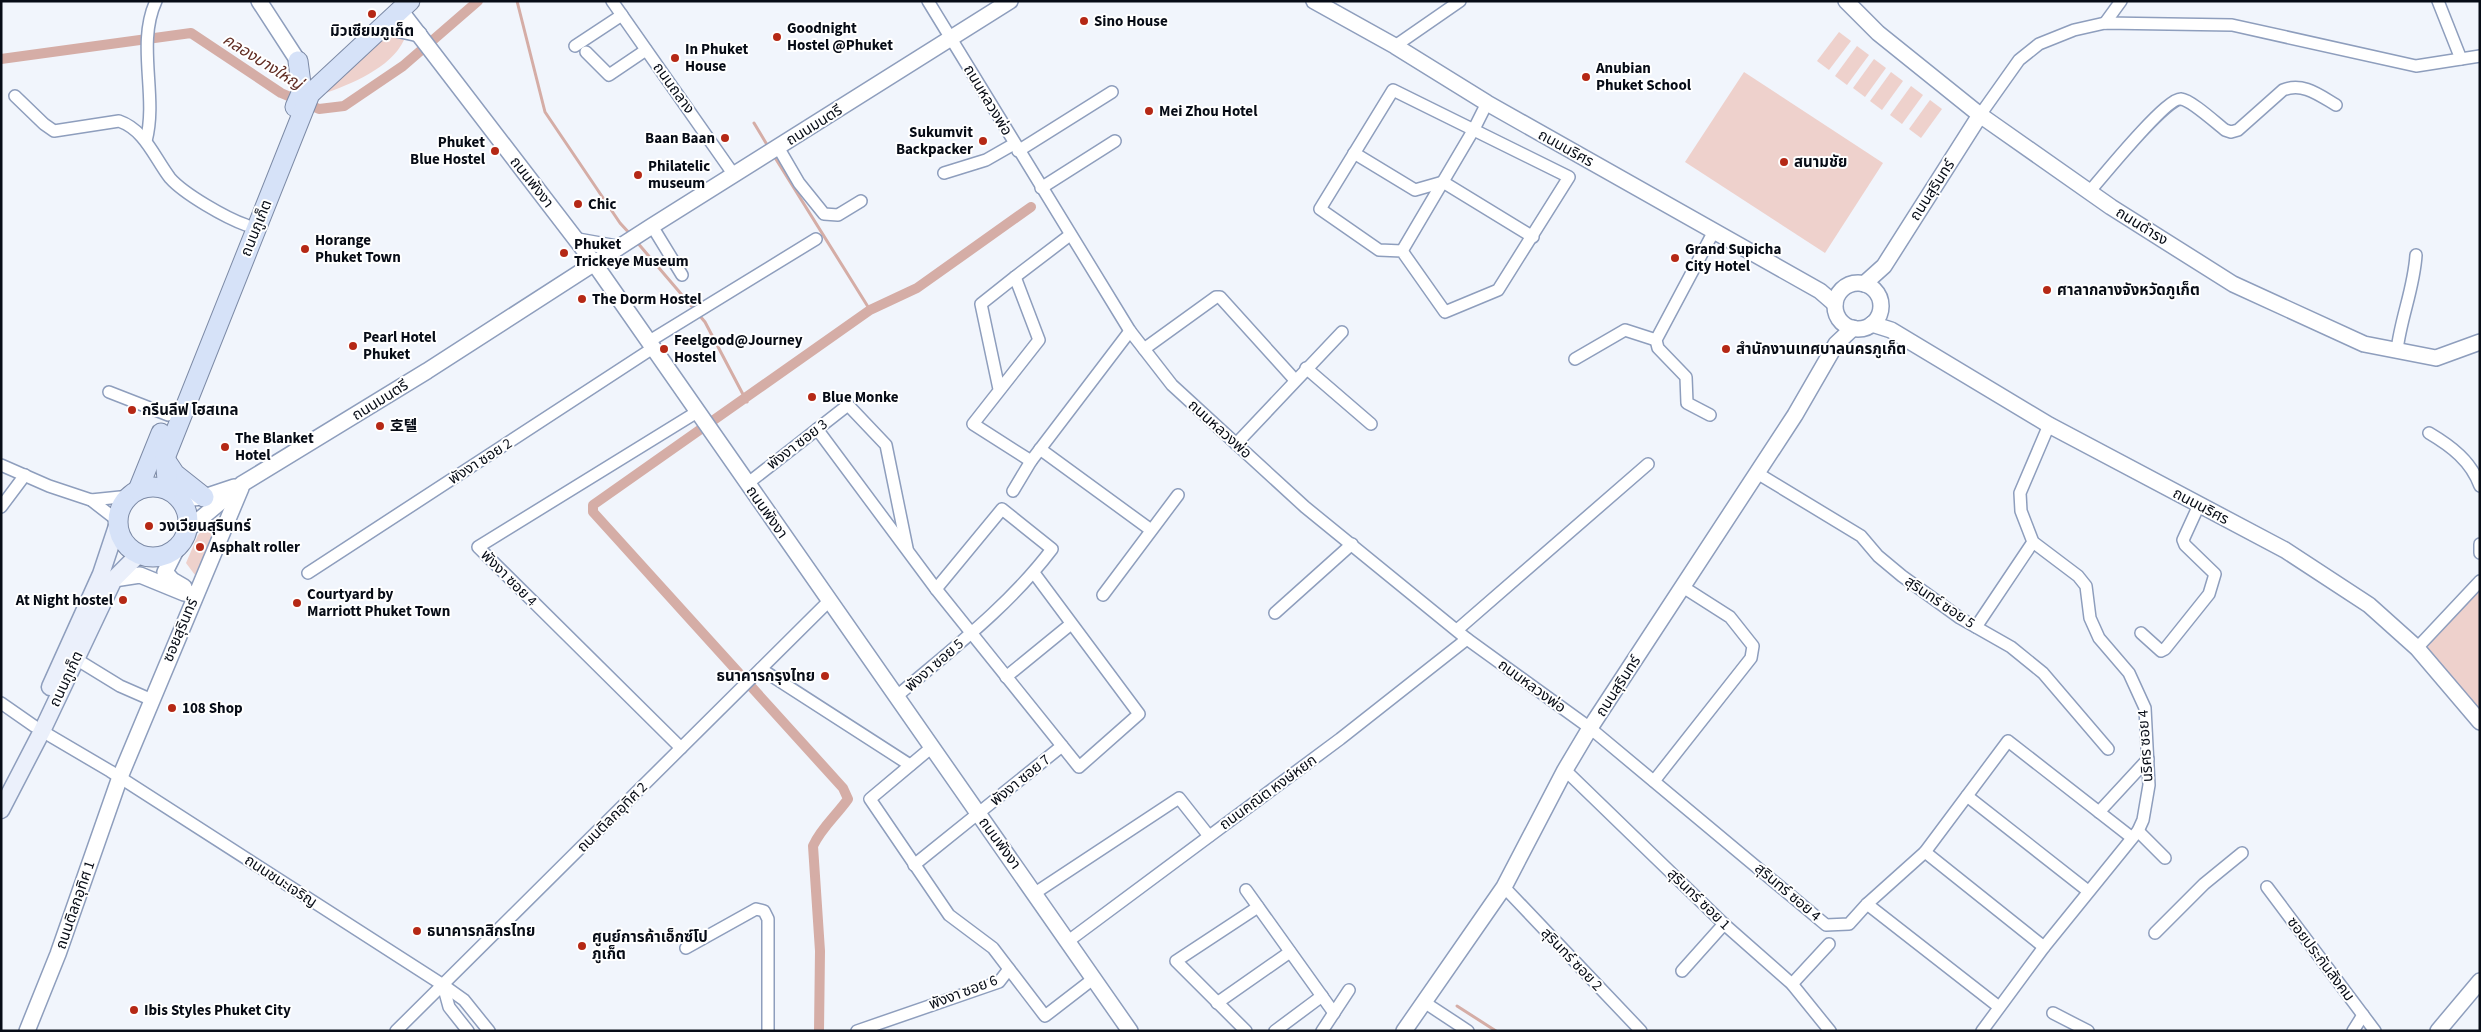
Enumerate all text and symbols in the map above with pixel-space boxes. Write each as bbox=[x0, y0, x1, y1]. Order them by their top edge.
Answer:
marker: มิวเซียมภูเก็ต bbox=[366, 8, 378, 20]
place label: Sino House bbox=[1094, 11, 1168, 32]
marker: Sino House bbox=[1078, 15, 1090, 27]
place label: Goodnight Hostel @Phuket bbox=[787, 18, 893, 56]
place label: มิวเซียมภูเก็ต bbox=[330, 21, 414, 42]
water label: คลองบางใหญ่ bbox=[218, 29, 308, 96]
marker: Goodnight Hostel @Phuket bbox=[771, 31, 783, 43]
place label: In Phuket House bbox=[685, 39, 749, 77]
marker: In Phuket House bbox=[669, 52, 681, 64]
street label: ถนนถลาง bbox=[648, 58, 699, 118]
place label: Anubian Phuket School bbox=[1595, 58, 1692, 96]
street label: ถนนหลวงพ่อ bbox=[958, 61, 1017, 140]
marker: Anubian Phuket School bbox=[1580, 71, 1592, 83]
street label: ถนนมนตรี bbox=[782, 100, 846, 151]
place label: Mei Zhou Hotel bbox=[1159, 101, 1258, 122]
marker: Mei Zhou Hotel bbox=[1143, 105, 1155, 117]
place label: Sukumvit Backpacker bbox=[896, 122, 973, 160]
street label: ถนนนริศร bbox=[1534, 125, 1597, 172]
place label: Baan Baan bbox=[645, 128, 715, 149]
place label: Phuket Blue Hostel bbox=[410, 132, 486, 170]
marker: Baan Baan bbox=[719, 132, 731, 144]
marker: Sukumvit Backpacker bbox=[977, 135, 989, 147]
marker: Phuket Blue Hostel bbox=[489, 145, 501, 157]
street label: ถนนพังงา bbox=[505, 152, 558, 212]
place label: สนามชัย bbox=[1794, 152, 1847, 173]
street label: ถนนสุรินทร์ bbox=[1905, 155, 1960, 225]
place label: Philatelic museum bbox=[648, 156, 710, 194]
marker: สนามชัย bbox=[1778, 156, 1790, 168]
marker: Philatelic museum bbox=[632, 169, 644, 181]
place label: Chic bbox=[588, 194, 616, 215]
street label: ถนนภูเก็ต bbox=[236, 197, 277, 260]
marker: Chic bbox=[572, 198, 584, 210]
street label: ถนนดำรง bbox=[2112, 202, 2172, 251]
place label: Horange Phuket Town bbox=[315, 230, 401, 268]
place label: Phuket Trickeye Museum bbox=[574, 234, 689, 272]
place label: Grand Supicha City Hotel bbox=[1685, 239, 1781, 277]
marker: Horange Phuket Town bbox=[299, 243, 311, 255]
marker: Phuket Trickeye Museum bbox=[558, 247, 570, 259]
marker: Grand Supicha City Hotel bbox=[1669, 252, 1681, 264]
place label: ศาลากลางจังหวัดภูเก็ต bbox=[2057, 280, 2200, 301]
marker: ศาลากลางจังหวัดภูเก็ต bbox=[2041, 284, 2053, 296]
place label: The Dorm Hostel bbox=[592, 289, 702, 310]
marker: The Dorm Hostel bbox=[576, 293, 588, 305]
place label: Pearl Hotel Phuket bbox=[363, 327, 437, 365]
place label: Feelgood@Journey Hostel bbox=[674, 330, 803, 368]
place label: สำนักงานเทศบาลนครภูเก็ต bbox=[1736, 339, 1906, 360]
marker: Pearl Hotel Phuket bbox=[347, 340, 359, 352]
marker: Feelgood@Journey Hostel bbox=[658, 343, 670, 355]
marker: สำนักงานเทศบาลนครภูเก็ต bbox=[1720, 343, 1732, 355]
street label: ถนนมนตรี bbox=[348, 375, 412, 426]
place label: Blue Monke bbox=[822, 387, 899, 408]
marker: Blue Monke bbox=[806, 391, 818, 403]
street label: ถนนหลวงพ่อ bbox=[1183, 395, 1256, 464]
place label: กรีนลีฟ โฮสเทล bbox=[142, 400, 238, 421]
marker: กรีนลีฟ โฮสเทล bbox=[126, 404, 138, 416]
street label: พังงา ซอย 3 bbox=[762, 414, 832, 475]
place label: 호텔 bbox=[390, 416, 418, 437]
marker: 호텔 bbox=[374, 420, 386, 432]
place label: The Blanket Hotel bbox=[235, 428, 314, 466]
street label: พังงา ซอย 2 bbox=[444, 433, 516, 490]
marker: The Blanket Hotel bbox=[219, 441, 231, 453]
street label: ถนนพังงา bbox=[741, 482, 792, 543]
street label: ถนนนริศร bbox=[2169, 483, 2232, 530]
place label: วงเวียนสุรินทร์ bbox=[159, 516, 251, 537]
marker: วงเวียนสุรินทร์ bbox=[143, 520, 155, 532]
place label: Asphalt roller bbox=[209, 537, 300, 558]
marker: Asphalt roller bbox=[194, 541, 206, 553]
street label: พังงา ซอย 4 bbox=[476, 545, 542, 612]
street label: สุรินทร์ ซอย 5 bbox=[1900, 571, 1979, 634]
place label: Courtyard by Marriott Phuket Town bbox=[307, 584, 450, 622]
place label: At Night hostel bbox=[15, 590, 114, 611]
marker: At Night hostel bbox=[117, 594, 129, 606]
street label: ซอยสุรินทร์ bbox=[158, 594, 204, 665]
marker: Courtyard by Marriott Phuket Town bbox=[291, 597, 303, 609]
street label: พังงา ซอย 5 bbox=[900, 634, 968, 697]
street label: ถนนภูเก็ต bbox=[44, 648, 89, 711]
street label: ถนนสุรินทร์ bbox=[1591, 651, 1646, 721]
street label: ถนนหลวงพ่อ bbox=[1493, 655, 1570, 718]
place label: ธนาคารกรุงไทย bbox=[717, 666, 815, 687]
marker: ธนาคารกรุงไทย bbox=[819, 670, 831, 682]
place label: 108 Shop bbox=[182, 698, 243, 719]
marker: 108 Shop bbox=[166, 702, 178, 714]
street label: นริศร ซอย 4 bbox=[2132, 708, 2159, 783]
street label: พังงา ซอย 7 bbox=[986, 750, 1055, 811]
street label: ถนนคณิต หงษ์หยก bbox=[1215, 750, 1321, 835]
street label: ถนนติลกอุทิศ 2 bbox=[572, 777, 652, 857]
street label: ถนนพังงา bbox=[973, 813, 1026, 874]
street label: ถนนชนะเจริญ bbox=[240, 850, 321, 913]
street label: ถนนติลกอุทิศ 1 bbox=[51, 858, 100, 952]
street label: สุรินทร์ ซอย 4 bbox=[1750, 858, 1826, 927]
street label: สุรินทร์ ซอย 1 bbox=[1662, 864, 1735, 935]
street label: ซอยประกันสังคม bbox=[2282, 913, 2359, 1006]
place label: ธนาคารกสิกรไทย bbox=[427, 921, 535, 942]
street label: สุรินทร์ ซอย 2 bbox=[1536, 923, 1607, 996]
marker: ธนาคารกสิกรไทย bbox=[411, 925, 423, 937]
place label: ศูนย์การค้าเอ็กซ์โป ภูเก็ต bbox=[592, 927, 708, 965]
marker: ศูนย์การค้าเอ็กซ์โป ภูเก็ต bbox=[576, 940, 588, 952]
street label: พังงา ซอย 6 bbox=[926, 970, 1001, 1015]
place label: Ibis Styles Phuket City bbox=[144, 1000, 291, 1021]
marker: Ibis Styles Phuket City bbox=[128, 1004, 140, 1016]

